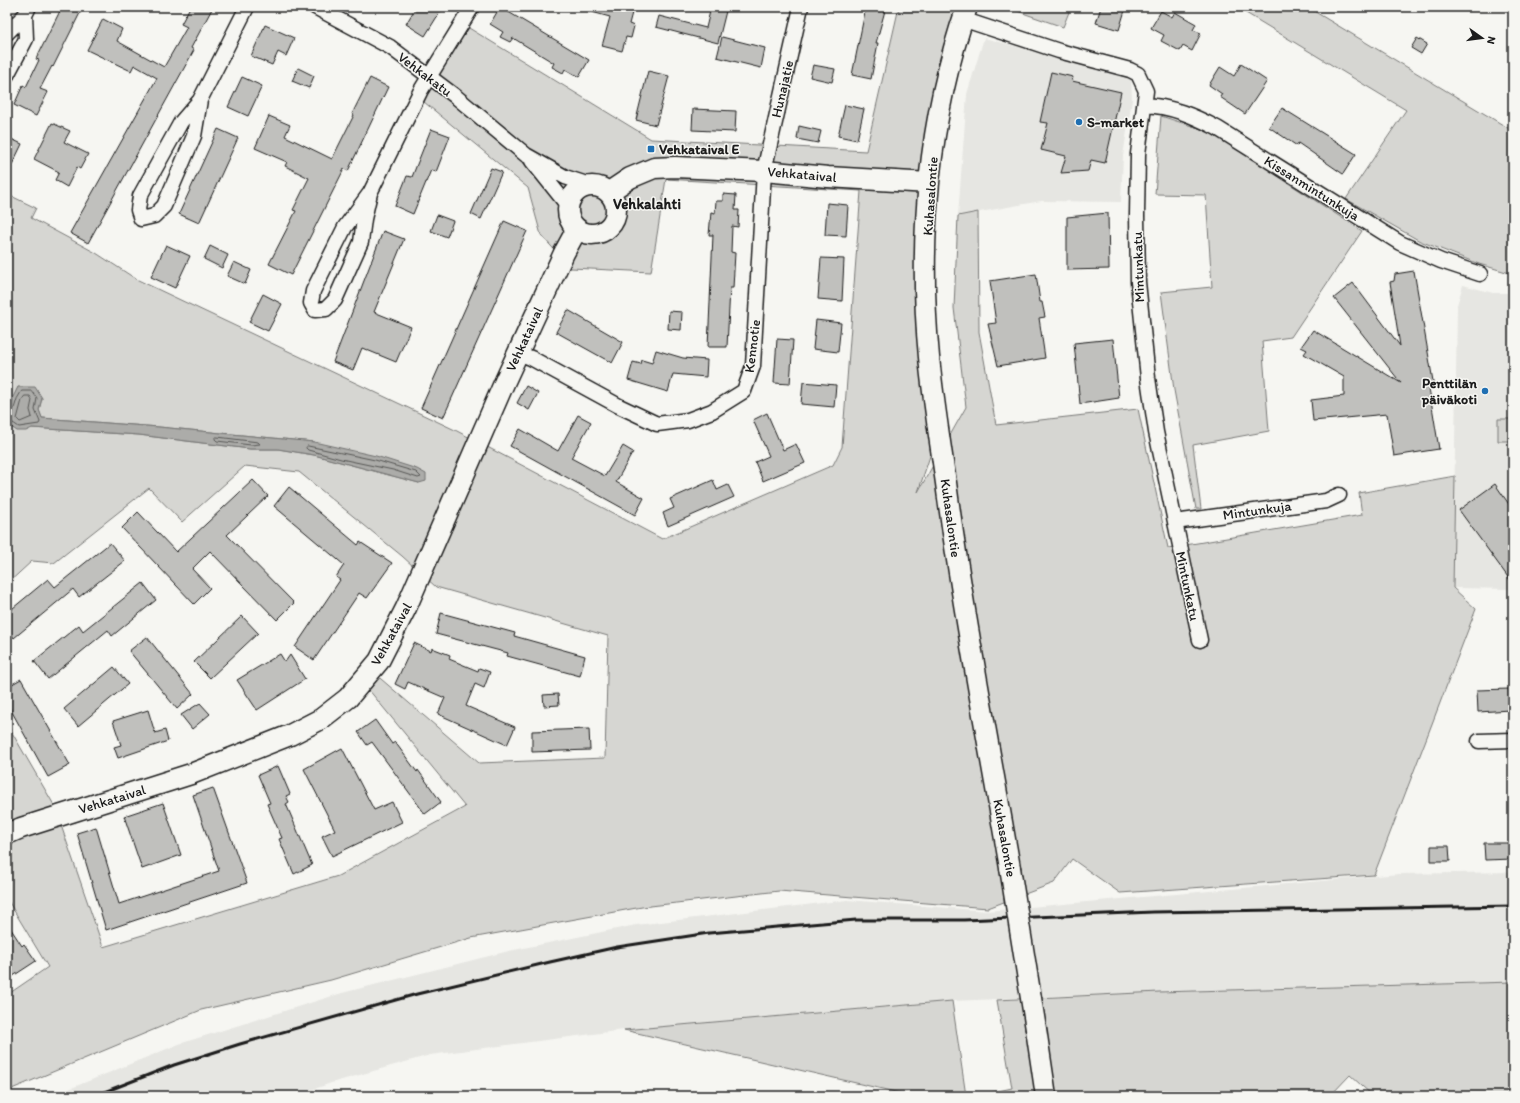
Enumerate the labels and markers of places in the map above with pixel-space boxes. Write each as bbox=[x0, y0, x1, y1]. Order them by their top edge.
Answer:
place label: S-market bbox=[1087, 114, 1145, 131]
marker: S-market bbox=[1074, 117, 1084, 127]
place label: Vehkataival E bbox=[659, 141, 740, 158]
marker: Vehkataival E bbox=[646, 144, 656, 154]
place label: Penttilän päiväkoti bbox=[1421, 375, 1477, 408]
marker: Penttilän päiväkoti bbox=[1480, 386, 1490, 396]

